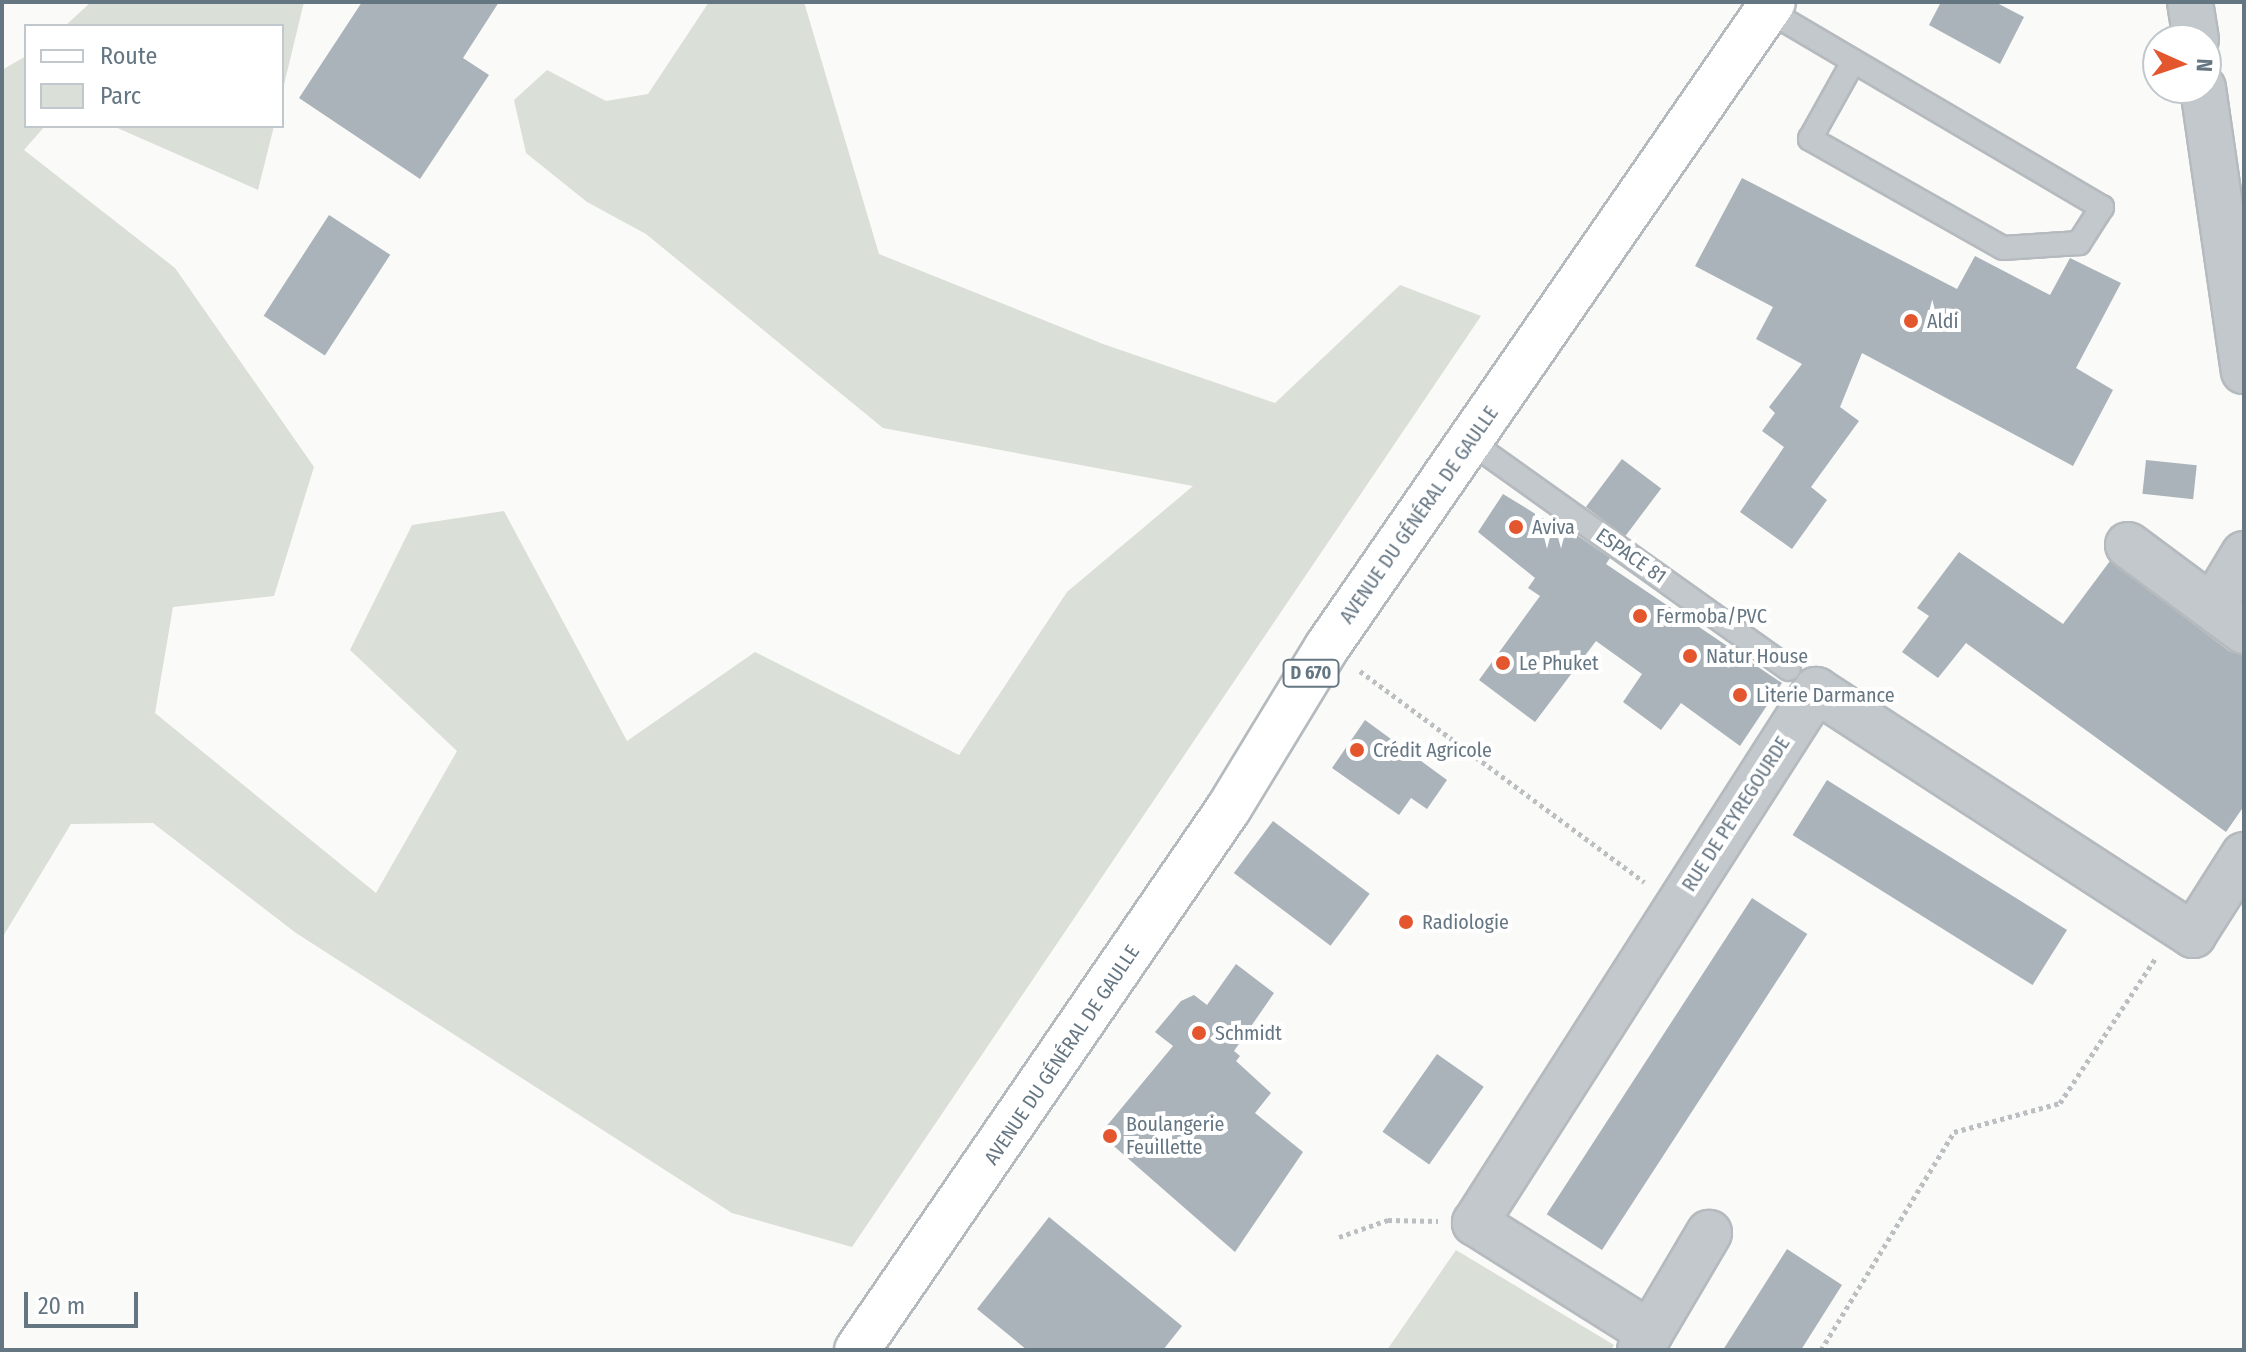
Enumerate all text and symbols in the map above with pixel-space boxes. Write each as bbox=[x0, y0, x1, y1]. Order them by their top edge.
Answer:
legend bbox=[24, 24, 284, 128]
north arrow bbox=[2142, 24, 2222, 104]
text: Route bbox=[100, 42, 157, 70]
text: N bbox=[2191, 58, 2218, 72]
text: Parc bbox=[100, 82, 141, 110]
place label: Aldi bbox=[1927, 309, 1958, 333]
marker: Aldi bbox=[1902, 312, 1920, 330]
street label: AVENUE DU GÉNÉRAL DE GAULLE bbox=[1335, 402, 1503, 628]
place label: Aviva bbox=[1532, 515, 1575, 539]
marker: Aviva bbox=[1507, 518, 1525, 536]
street label: ESPACE 81 bbox=[1591, 523, 1671, 589]
place label: Fermoba/PVC bbox=[1656, 604, 1767, 628]
marker: Fermoba/PVC bbox=[1631, 607, 1649, 625]
place label: Natur House bbox=[1706, 644, 1808, 668]
marker: Natur House bbox=[1681, 647, 1699, 665]
place label: Le Phuket bbox=[1519, 651, 1599, 675]
marker: Le Phuket bbox=[1494, 654, 1512, 672]
road number: D 670 bbox=[1281, 659, 1341, 687]
place label: Literie Darmance bbox=[1756, 683, 1895, 707]
marker: Literie Darmance bbox=[1731, 686, 1749, 704]
street label: RUE DE PEYREGOURDE bbox=[1677, 732, 1795, 896]
place label: Crédit Agricole bbox=[1373, 738, 1492, 762]
marker: Crédit Agricole bbox=[1348, 741, 1366, 759]
place label: Radiologie bbox=[1422, 910, 1509, 934]
marker: Radiologie bbox=[1397, 913, 1415, 931]
street label: AVENUE DU GÉNÉRAL DE GAULLE bbox=[979, 941, 1145, 1169]
place label: Schmidt bbox=[1215, 1021, 1282, 1045]
marker: Schmidt bbox=[1190, 1024, 1208, 1042]
place label: Boulangerie Feuillette bbox=[1126, 1112, 1224, 1159]
marker: Boulangerie Feuillette bbox=[1101, 1127, 1119, 1145]
scale bar bbox=[28, 1276, 142, 1326]
text: 20 m bbox=[38, 1292, 85, 1320]

